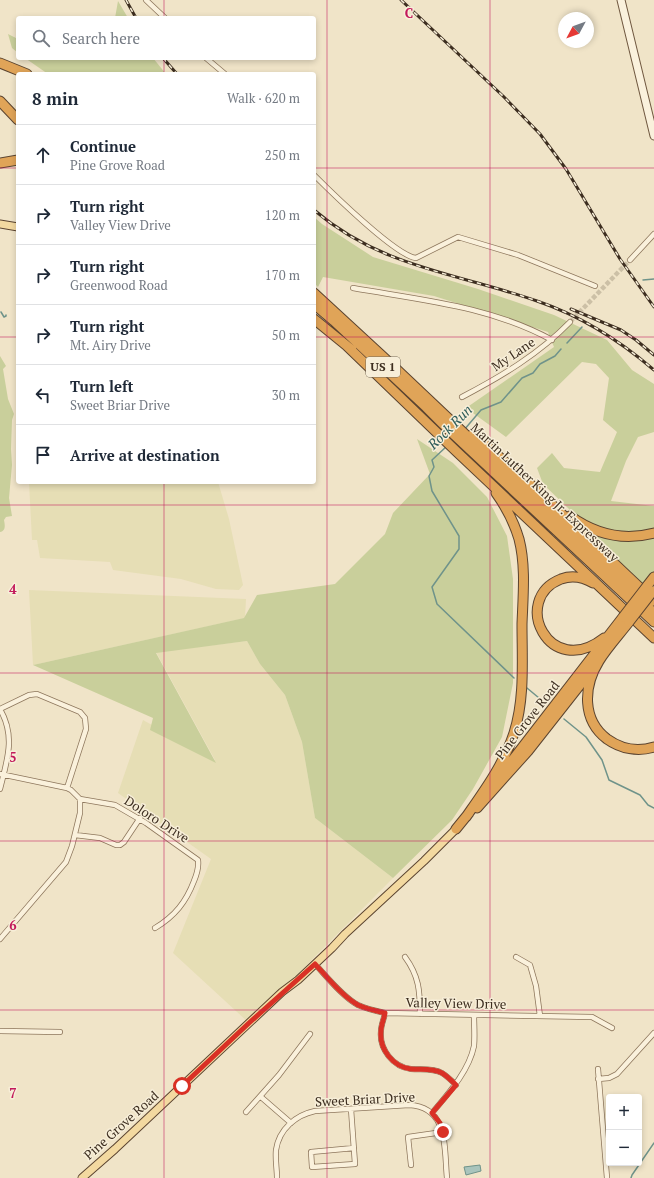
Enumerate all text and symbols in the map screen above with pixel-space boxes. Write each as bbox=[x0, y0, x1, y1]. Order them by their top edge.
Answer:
text: C bbox=[405, 4, 413, 22]
north arrow bbox=[558, 12, 594, 48]
search box bbox=[16, 16, 316, 60]
icon: search bbox=[30, 27, 52, 49]
text: Search here bbox=[62, 28, 140, 48]
text: 8 min bbox=[32, 87, 79, 110]
text: Walk · 620 m bbox=[227, 89, 300, 107]
text: Continue bbox=[70, 136, 136, 156]
icon: ahead bbox=[32, 144, 54, 166]
text: 250 m bbox=[265, 146, 300, 164]
text: Pine Grove Road bbox=[70, 156, 165, 174]
text: Turn right bbox=[70, 196, 145, 216]
icon: right bbox=[32, 204, 54, 226]
text: 120 m bbox=[265, 206, 300, 224]
text: Valley View Drive bbox=[70, 216, 171, 234]
text: Turn right bbox=[70, 256, 145, 276]
icon: right bbox=[32, 264, 54, 286]
text: 170 m bbox=[265, 266, 300, 284]
text: Greenwood Road bbox=[70, 276, 168, 294]
text: Turn right bbox=[70, 316, 145, 336]
icon: right bbox=[32, 324, 54, 346]
text: 50 m bbox=[272, 326, 300, 344]
street label: My Lane bbox=[488, 333, 538, 375]
text: Mt. Airy Drive bbox=[70, 336, 151, 354]
road number: US 1 bbox=[366, 357, 400, 377]
text: Turn left bbox=[70, 376, 134, 396]
icon: left bbox=[32, 384, 54, 406]
text: 30 m bbox=[272, 386, 300, 404]
text: Sweet Briar Drive bbox=[70, 396, 170, 414]
water label: Rock Run bbox=[422, 400, 476, 454]
street label: Martin Luther King Jr. Expressway bbox=[467, 418, 623, 566]
icon: arrive bbox=[32, 444, 54, 466]
text: Arrive at destination bbox=[70, 445, 220, 465]
text: 4 bbox=[9, 580, 17, 598]
street label: Pine Grove Road bbox=[491, 677, 563, 763]
text: 5 bbox=[9, 748, 17, 766]
street label: Doloro Drive bbox=[121, 791, 193, 847]
text: 6 bbox=[9, 916, 17, 934]
street label: Valley View Drive bbox=[405, 993, 507, 1013]
route start bbox=[173, 1077, 191, 1095]
text: 7 bbox=[9, 1084, 17, 1102]
street label: Pine Grove Road bbox=[80, 1087, 162, 1163]
street label: Sweet Briar Drive bbox=[315, 1087, 415, 1111]
map controls bbox=[606, 1094, 642, 1166]
button: + bbox=[606, 1094, 642, 1130]
route end bbox=[434, 1123, 452, 1141]
button: − bbox=[606, 1130, 642, 1166]

